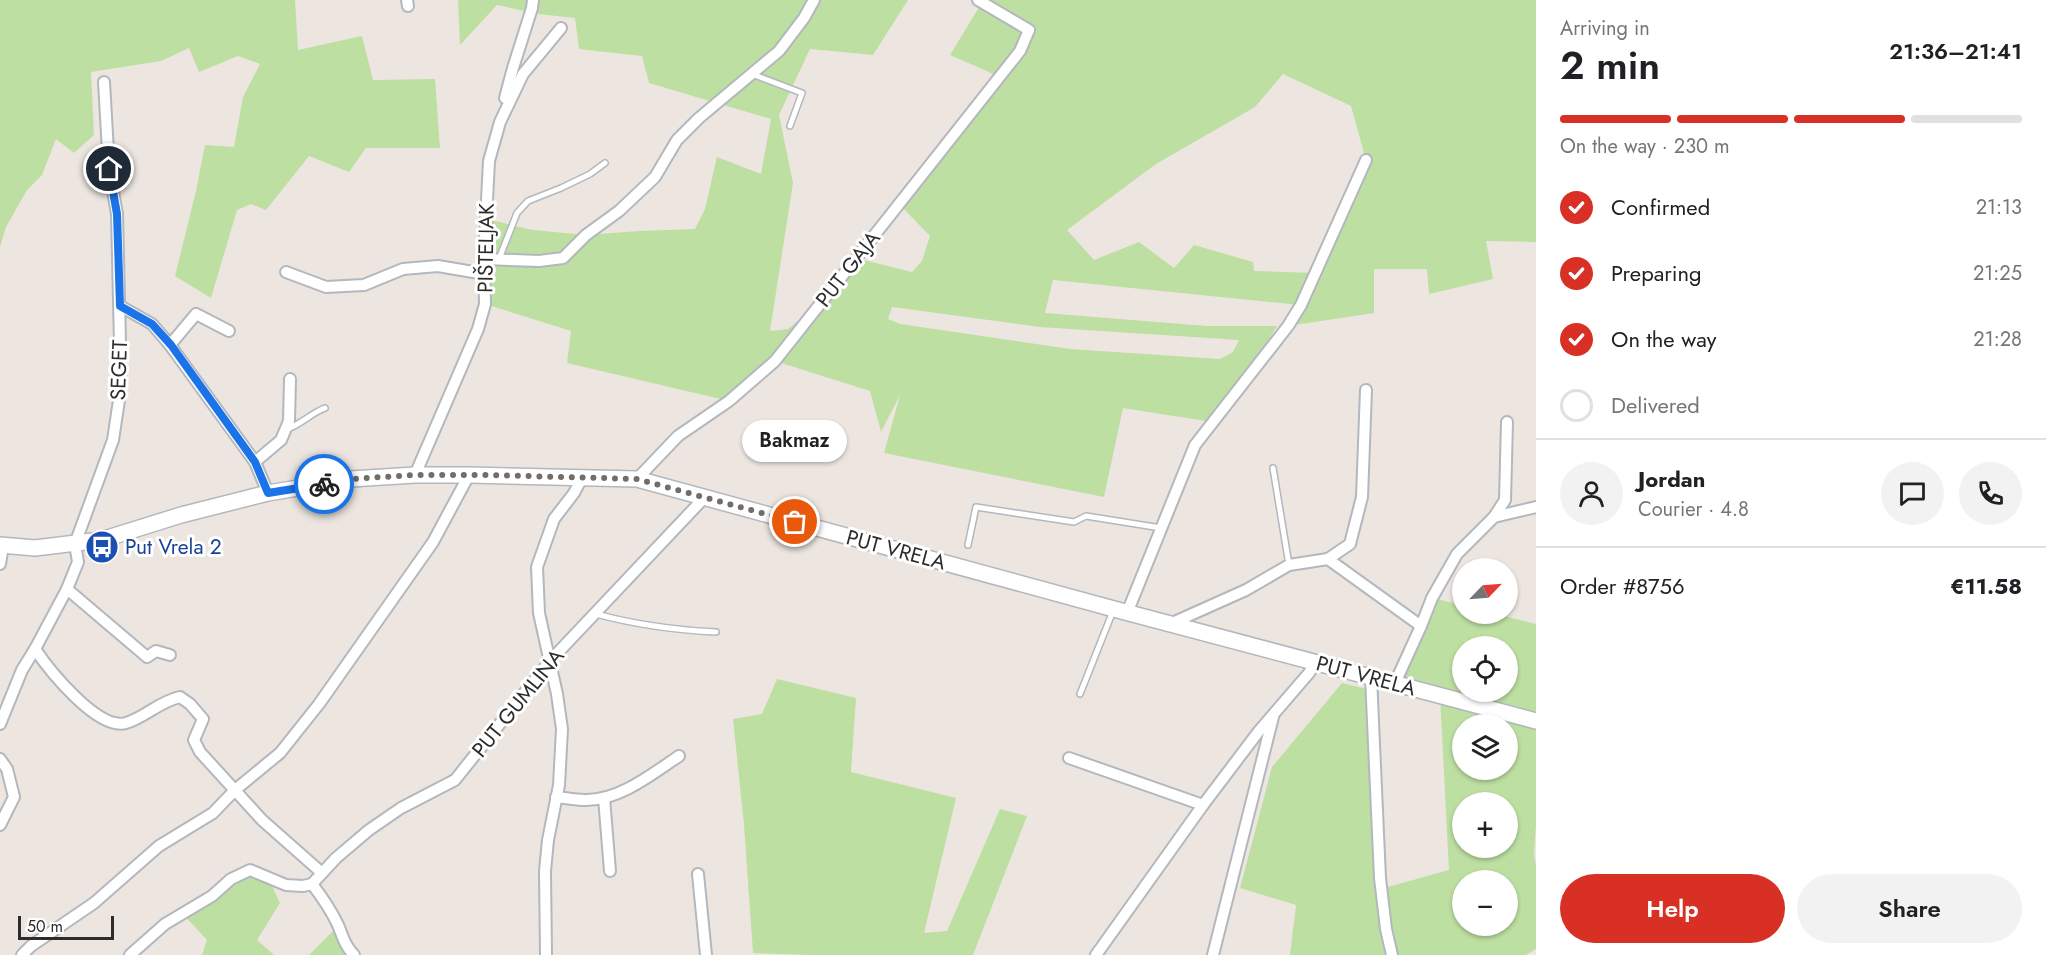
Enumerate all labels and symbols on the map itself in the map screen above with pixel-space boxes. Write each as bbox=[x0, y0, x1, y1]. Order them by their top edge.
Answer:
pin bbox=[83, 143, 134, 194]
street label: PIŠTELJAK bbox=[470, 203, 502, 293]
street label: PUT GAJA bbox=[809, 225, 887, 313]
street label: SEGET bbox=[103, 339, 135, 401]
callout: Bakmaz bbox=[742, 420, 848, 462]
courier bbox=[294, 454, 354, 514]
pin bbox=[769, 496, 820, 547]
street label: PUT VRELA bbox=[843, 522, 949, 578]
bus stop icon: Put Vrela 2 bbox=[84, 529, 120, 565]
place label: Put Vrela 2 bbox=[125, 532, 222, 562]
north arrow bbox=[1452, 558, 1518, 624]
street label: PUT GUMLINA bbox=[465, 642, 571, 764]
street label: PUT VRELA bbox=[1313, 648, 1419, 704]
scale bar bbox=[18, 913, 114, 940]

